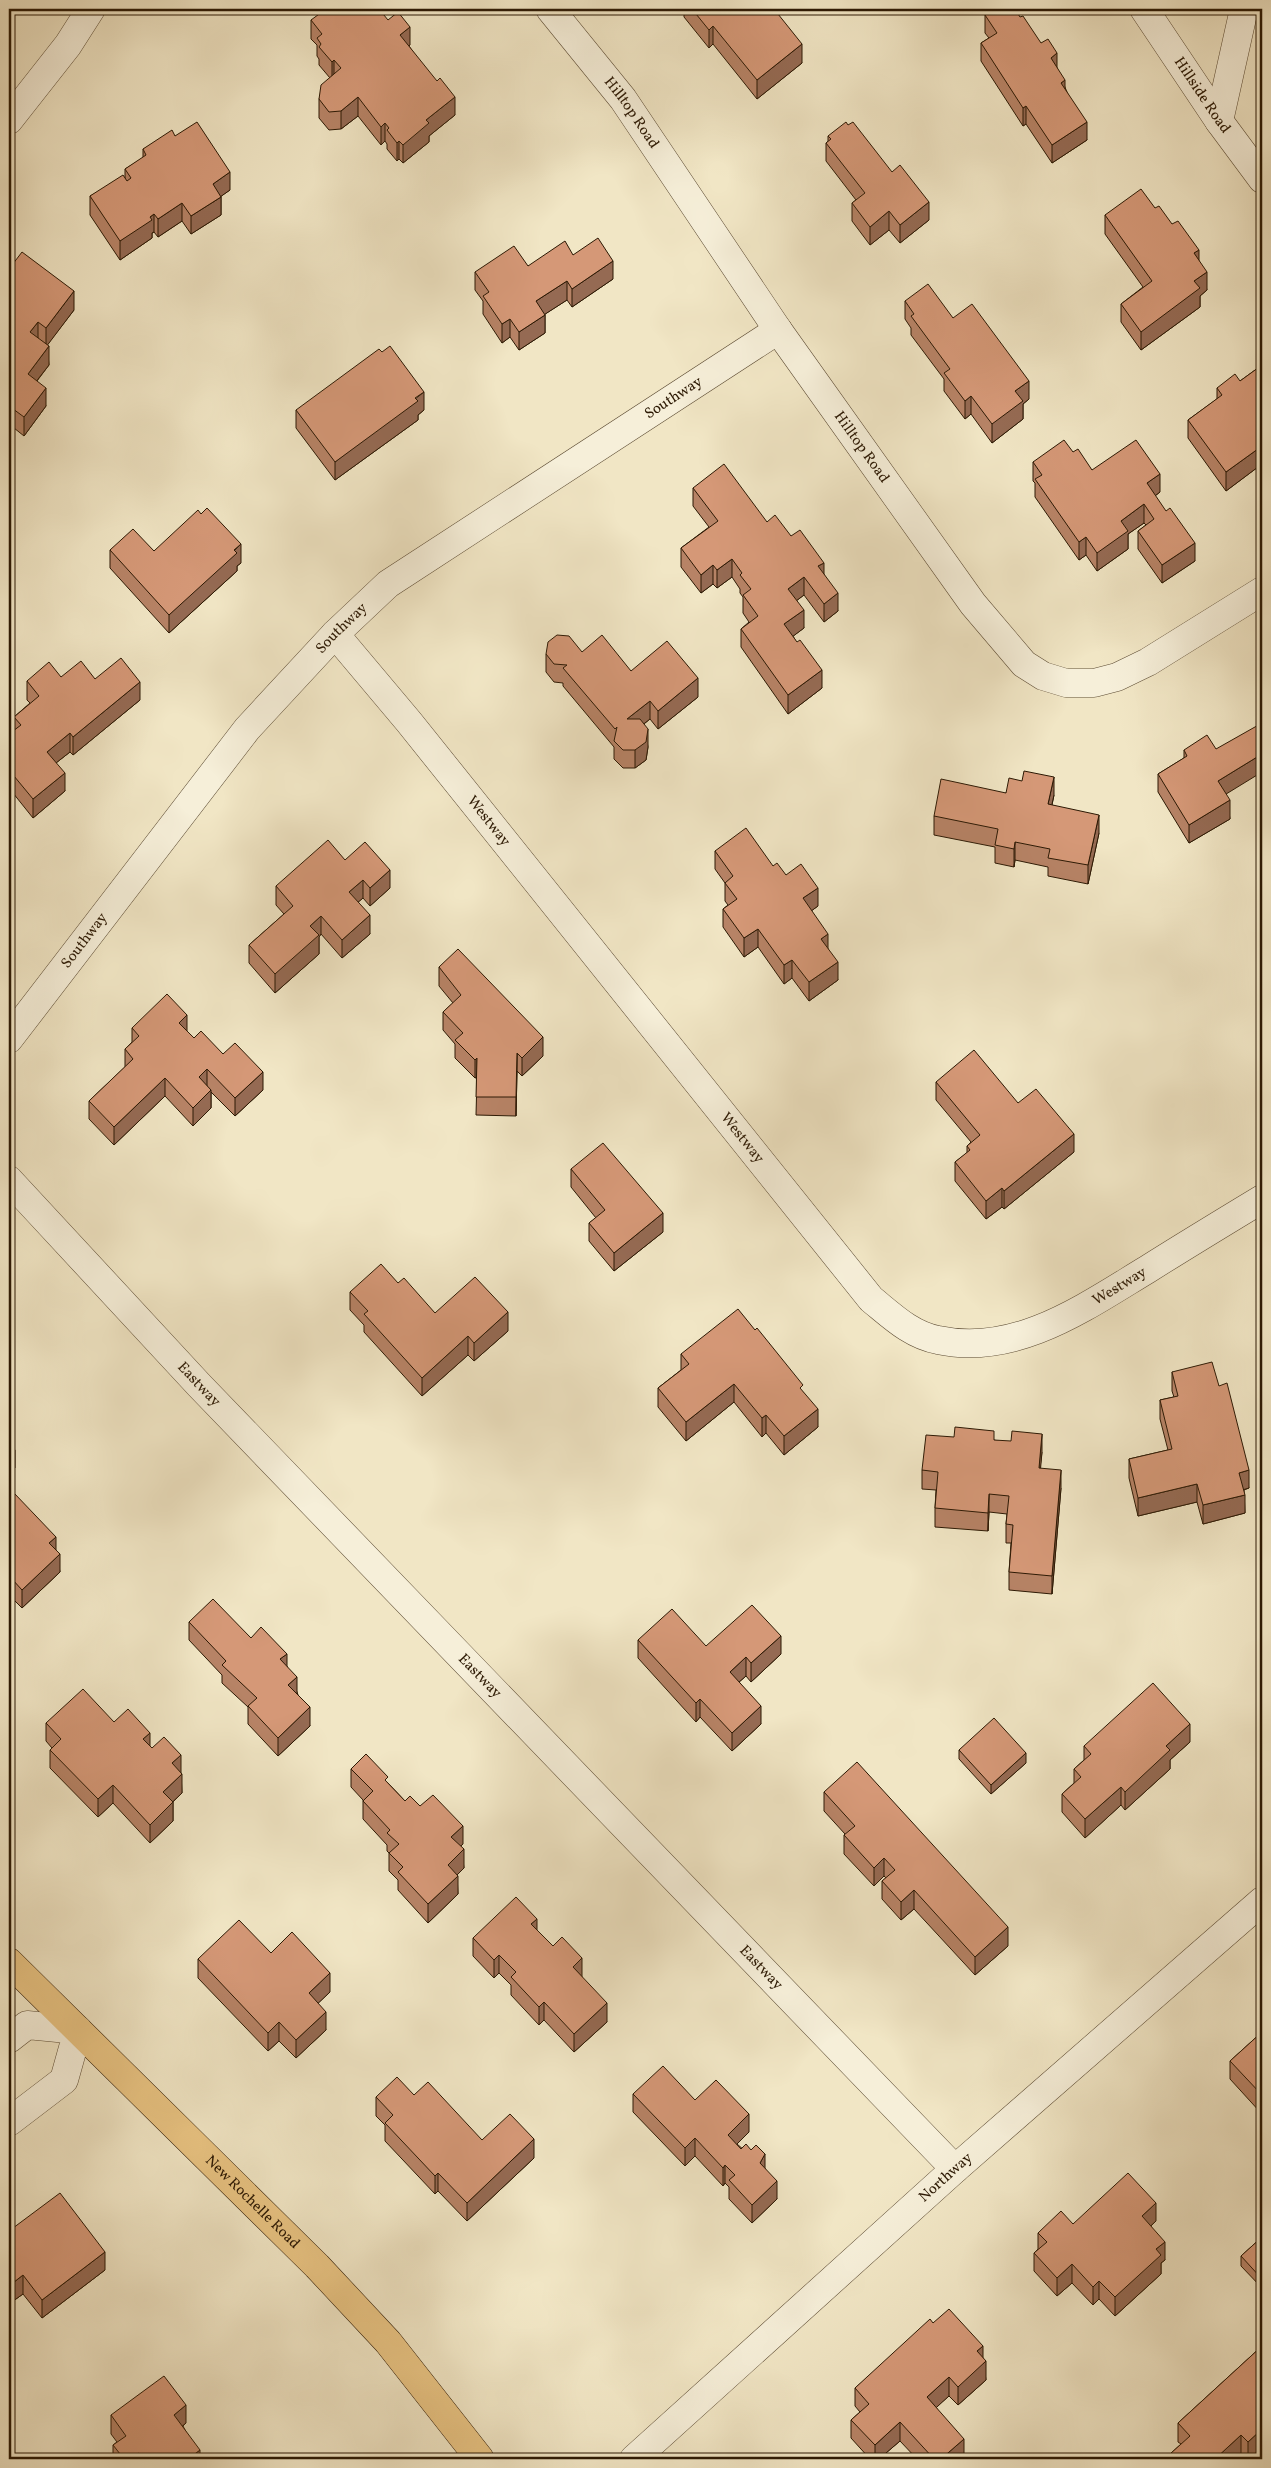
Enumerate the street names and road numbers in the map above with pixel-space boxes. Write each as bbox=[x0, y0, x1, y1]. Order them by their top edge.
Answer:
street label: Hillside Road bbox=[1169, 53, 1235, 138]
street label: Hilltop Road bbox=[599, 72, 664, 153]
street label: Southway bbox=[641, 371, 707, 425]
street label: Hilltop Road bbox=[829, 407, 894, 487]
street label: Southway bbox=[311, 598, 372, 659]
street label: Westway bbox=[462, 791, 515, 851]
street label: Southway bbox=[56, 908, 113, 973]
street label: Westway bbox=[715, 1108, 769, 1168]
street label: Westway bbox=[1089, 1262, 1151, 1311]
street label: Eastway bbox=[172, 1357, 225, 1412]
street label: Eastway bbox=[453, 1649, 506, 1703]
street label: Eastway bbox=[734, 1941, 788, 1995]
street label: Northway bbox=[914, 2148, 977, 2207]
street label: New Rochelle Road bbox=[200, 2151, 305, 2254]

